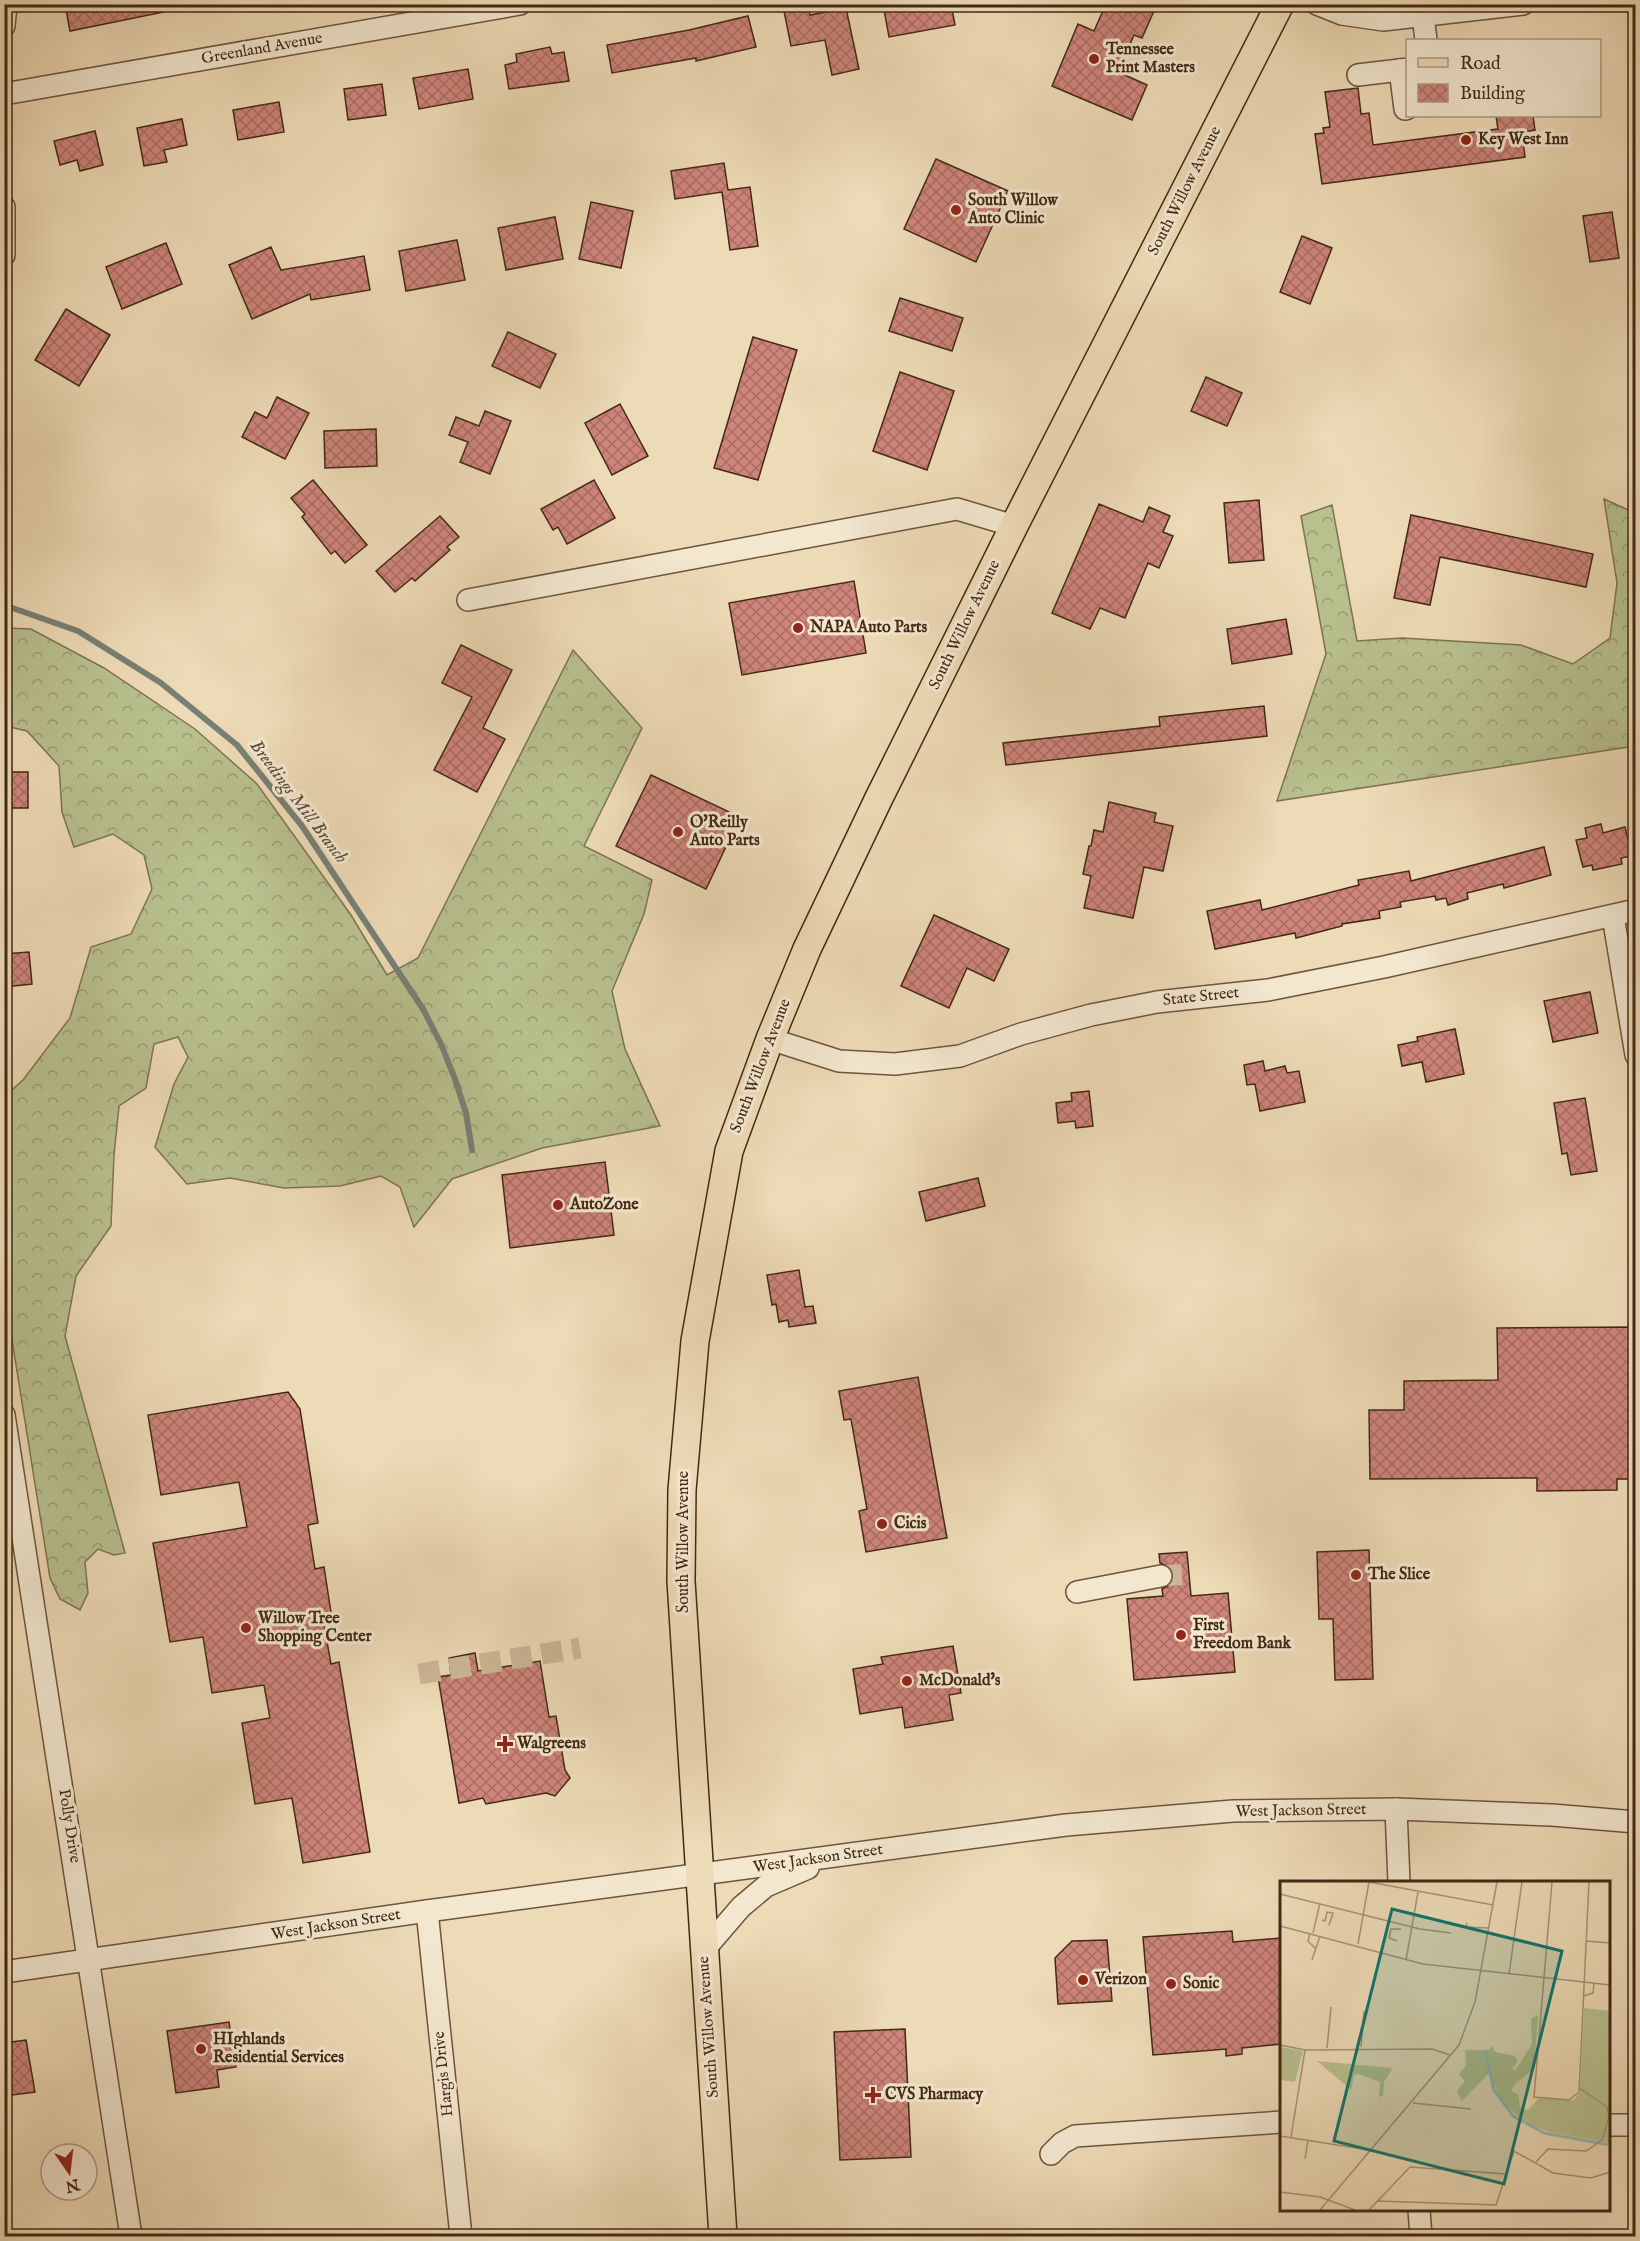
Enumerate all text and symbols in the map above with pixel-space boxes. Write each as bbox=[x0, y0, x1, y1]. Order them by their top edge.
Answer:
street label: Greenland Avenue bbox=[200, 29, 324, 69]
legend bbox=[1406, 39, 1601, 117]
place label: Tennessee Print Masters bbox=[1105, 40, 1195, 78]
marker: Tennessee Print Masters bbox=[1087, 52, 1101, 66]
text: Road bbox=[1460, 53, 1501, 76]
text: Building bbox=[1460, 83, 1525, 106]
street label: South Willow Avenue bbox=[1144, 123, 1226, 259]
place label: Key West Inn bbox=[1478, 130, 1569, 150]
marker: Key West Inn bbox=[1459, 133, 1473, 147]
place label: South Willow Auto Clinic bbox=[967, 191, 1059, 229]
marker: South Willow Auto Clinic bbox=[949, 203, 963, 217]
street label: South Willow Avenue bbox=[925, 557, 1005, 693]
place label: NAPA Auto Parts bbox=[809, 618, 928, 638]
marker: NAPA Auto Parts bbox=[791, 621, 805, 635]
water label: Breedings Mill Branch bbox=[244, 736, 352, 869]
place label: O'Reilly Auto Parts bbox=[689, 813, 760, 851]
marker: O'Reilly Auto Parts bbox=[671, 825, 685, 839]
street label: State Street bbox=[1162, 983, 1241, 1011]
street label: South Willow Avenue bbox=[726, 996, 796, 1136]
place label: AutoZone bbox=[569, 1195, 639, 1215]
marker: AutoZone bbox=[551, 1198, 565, 1212]
street label: South Willow Avenue bbox=[674, 1471, 694, 1613]
place label: Cicis bbox=[894, 1514, 927, 1534]
marker: Cicis bbox=[875, 1517, 889, 1531]
place label: The Slice bbox=[1367, 1565, 1431, 1585]
marker: The Slice bbox=[1349, 1568, 1363, 1582]
place label: Willow Tree Shopping Center bbox=[257, 1609, 372, 1647]
place label: First Freedom Bank bbox=[1193, 1616, 1292, 1654]
marker: Willow Tree Shopping Center bbox=[239, 1621, 253, 1635]
marker: First Freedom Bank bbox=[1174, 1628, 1188, 1642]
place label: McDonald's bbox=[919, 1671, 1001, 1691]
marker: McDonald's bbox=[900, 1674, 914, 1688]
place label: Walgreens bbox=[516, 1734, 586, 1754]
marker: Walgreens bbox=[498, 1737, 512, 1751]
street label: Polly Drive bbox=[53, 1788, 85, 1864]
street label: West Jackson Street bbox=[1235, 1800, 1367, 1822]
street label: West Jackson Street bbox=[752, 1840, 885, 1878]
inset map bbox=[1280, 1881, 1610, 2211]
street label: West Jackson Street bbox=[270, 1905, 403, 1945]
street label: South Willow Avenue bbox=[694, 1955, 724, 2099]
place label: Verizon bbox=[1094, 1970, 1147, 1990]
marker: Verizon bbox=[1076, 1973, 1090, 1987]
place label: Sonic bbox=[1183, 1974, 1220, 1994]
marker: Sonic bbox=[1164, 1977, 1178, 1991]
place label: HIghlands Residential Services bbox=[213, 2030, 344, 2068]
street label: Hargis Drive bbox=[430, 2030, 458, 2118]
marker: HIghlands Residential Services bbox=[194, 2042, 208, 2056]
place label: CVS Pharmacy bbox=[885, 2085, 984, 2105]
marker: CVS Pharmacy bbox=[866, 2088, 880, 2102]
north arrow bbox=[39, 2142, 99, 2202]
text: N bbox=[63, 2173, 82, 2196]

